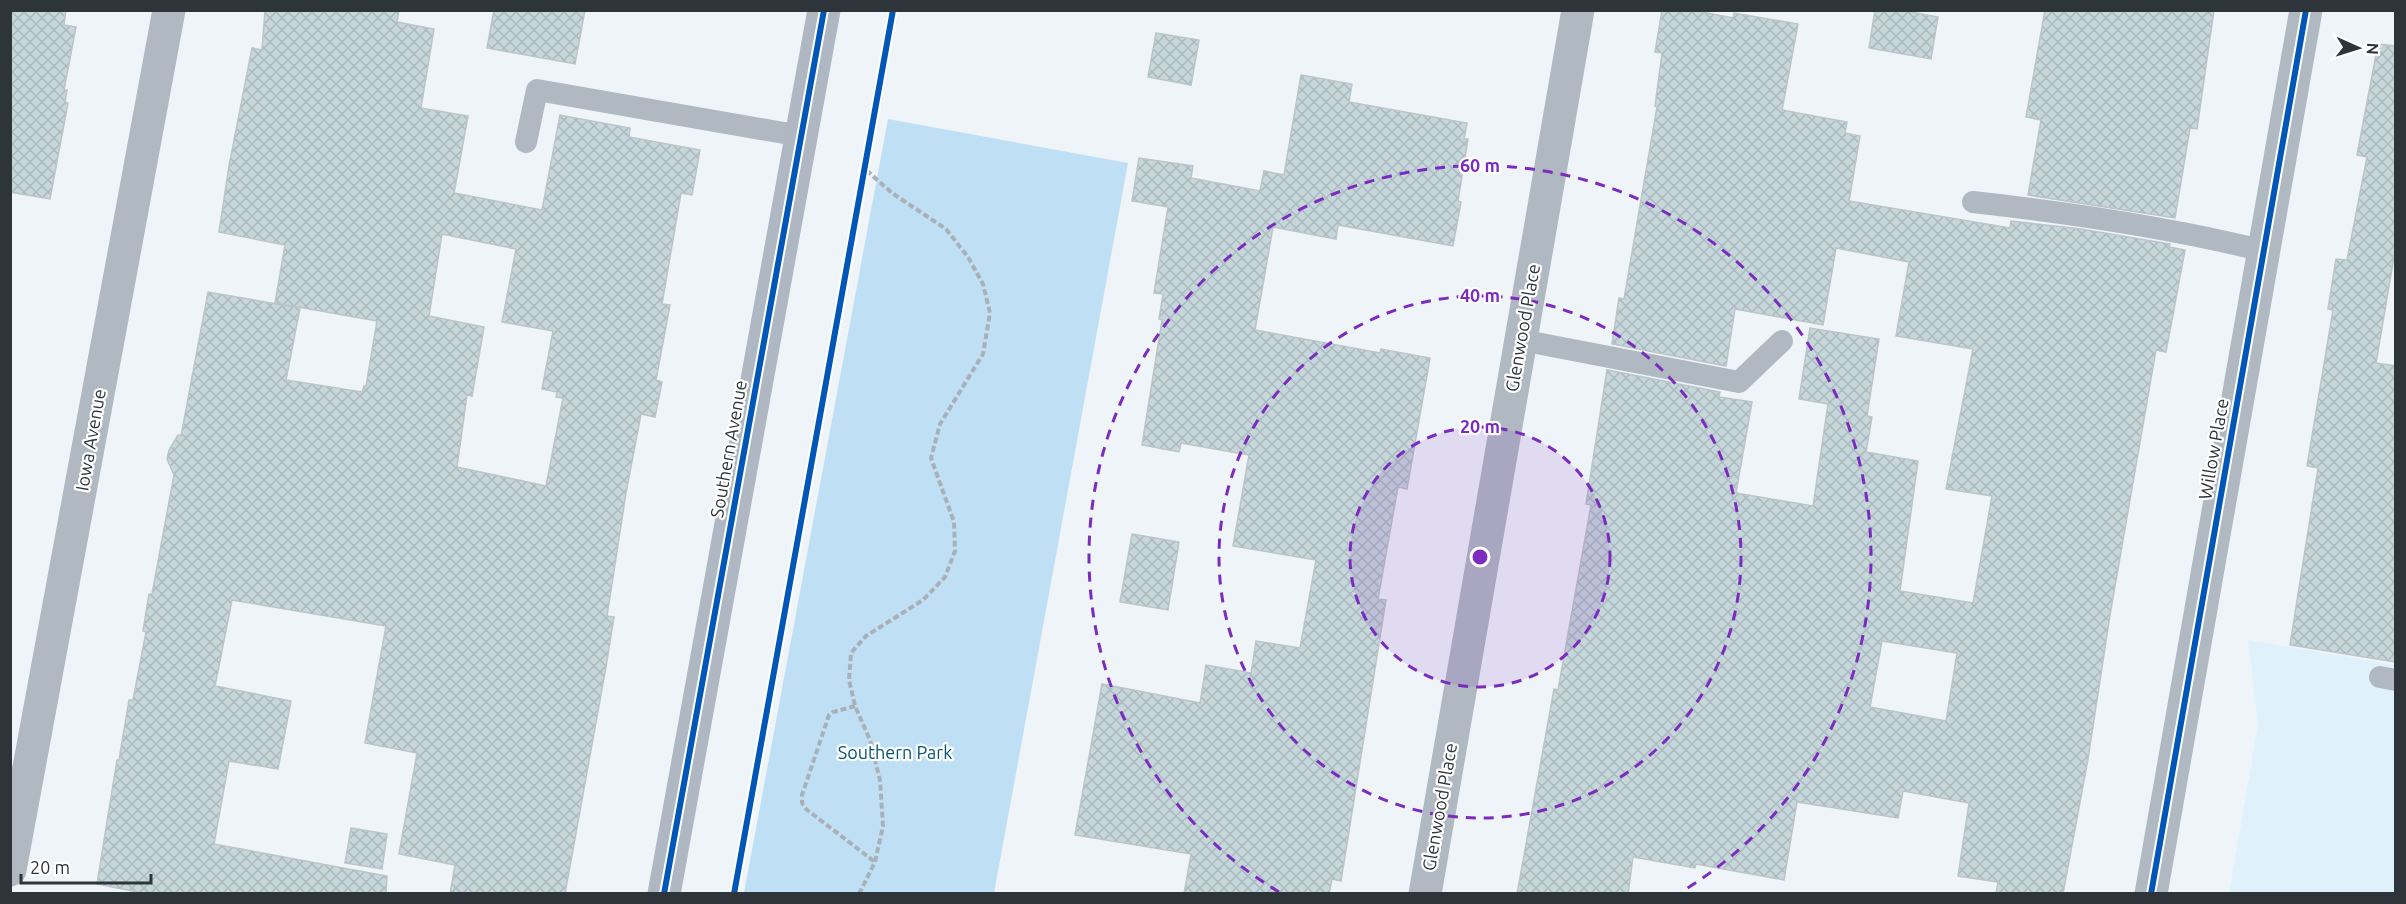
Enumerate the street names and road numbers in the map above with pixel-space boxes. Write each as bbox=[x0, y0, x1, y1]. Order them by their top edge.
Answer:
street label: Glenwood Place bbox=[1501, 262, 1543, 393]
street label: Southern Avenue bbox=[706, 378, 750, 519]
street label: Iowa Avenue bbox=[71, 387, 109, 492]
street label: Willow Place bbox=[2194, 397, 2232, 501]
street label: Glenwood Place bbox=[1418, 741, 1460, 872]

